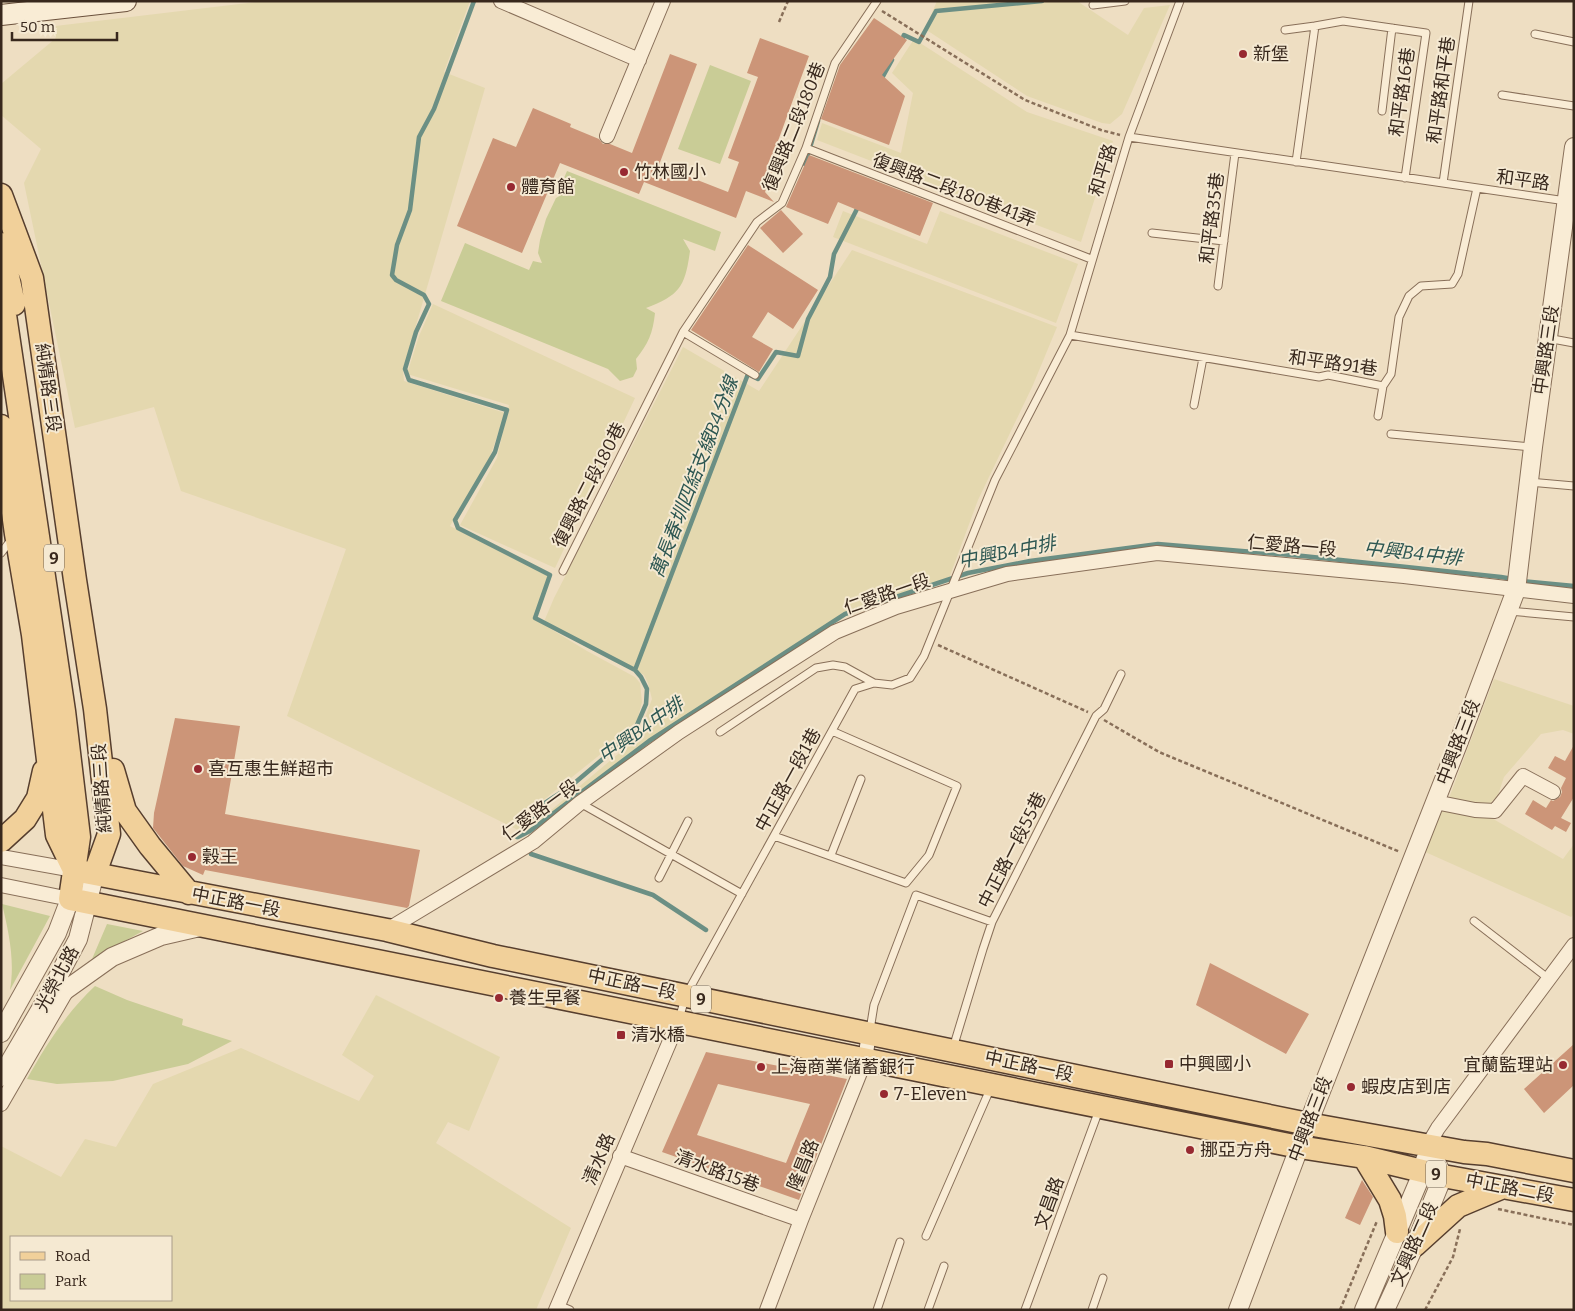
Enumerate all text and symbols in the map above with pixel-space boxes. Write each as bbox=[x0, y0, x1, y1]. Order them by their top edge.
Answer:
scale bar bbox=[12, 10, 118, 42]
text: 50 m bbox=[20, 18, 56, 36]
street label: 和平路和平巷 bbox=[1423, 35, 1459, 145]
place label: 新堡 bbox=[1253, 43, 1289, 65]
street label: 和平路16巷 bbox=[1385, 46, 1419, 138]
marker: 新堡 bbox=[1237, 48, 1249, 60]
street label: 復興路二段180巷 bbox=[758, 59, 830, 195]
street label: 和平路 bbox=[1085, 141, 1121, 199]
street label: 復興路二段180巷41弄 bbox=[869, 149, 1039, 231]
place label: 竹林國小 bbox=[634, 161, 706, 183]
street label: 和平路 bbox=[1495, 165, 1551, 195]
marker: 竹林國小 bbox=[618, 166, 630, 178]
street label: 和平路35巷 bbox=[1195, 171, 1229, 265]
place label: 體育館 bbox=[521, 176, 575, 198]
marker: 體育館 bbox=[505, 181, 517, 193]
street label: 中興路三段 bbox=[1529, 304, 1563, 396]
street label: 純精路三段 bbox=[31, 342, 65, 434]
street label: 和平路91巷 bbox=[1287, 346, 1379, 380]
water label: 萬長春圳四結支線B4分線 bbox=[645, 372, 744, 580]
street label: 復興路二段180巷 bbox=[548, 419, 630, 551]
water label: 中興B4中排 bbox=[956, 531, 1061, 573]
street label: 仁愛路一段 bbox=[1246, 531, 1338, 561]
water label: 中興B4中排 bbox=[1363, 536, 1466, 570]
road number: 9 bbox=[44, 544, 64, 572]
street label: 仁愛路一段 bbox=[841, 569, 933, 619]
water label: 中興B4中排 bbox=[594, 691, 690, 768]
street label: 中興路三段 bbox=[1432, 696, 1484, 788]
street label: 中正路一段1巷 bbox=[750, 724, 826, 836]
street label: 純精路三段 bbox=[88, 742, 116, 834]
place label: 喜互惠生鮮超市 bbox=[208, 758, 334, 780]
marker: 喜互惠生鮮超市 bbox=[192, 763, 204, 775]
street label: 仁愛路一段 bbox=[497, 775, 583, 845]
street label: 中正路一段55巷 bbox=[973, 788, 1051, 912]
place label: 穀王 bbox=[202, 846, 238, 868]
marker: 穀王 bbox=[186, 851, 198, 863]
street label: 中正路一段 bbox=[190, 883, 282, 921]
street label: 光榮北路 bbox=[30, 942, 84, 1016]
street label: 中正路一段 bbox=[586, 964, 678, 1004]
road number: 9 bbox=[691, 986, 711, 1012]
place label: 養生早餐 bbox=[509, 987, 581, 1009]
marker: 養生早餐 bbox=[493, 992, 505, 1004]
place label: 清水橋 bbox=[631, 1024, 685, 1046]
marker: 清水橋 bbox=[615, 1029, 627, 1041]
street label: 中正路一段 bbox=[983, 1046, 1075, 1086]
place label: 中興國小 bbox=[1179, 1053, 1251, 1075]
place label: 宜蘭監理站 bbox=[1463, 1054, 1553, 1076]
place label: 上海商業儲蓄銀行 bbox=[771, 1056, 915, 1078]
marker: 中興國小 bbox=[1163, 1058, 1175, 1070]
marker: 宜蘭監理站 bbox=[1557, 1059, 1569, 1071]
marker: 上海商業儲蓄銀行 bbox=[755, 1061, 767, 1073]
street label: 中興路三段 bbox=[1284, 1073, 1336, 1165]
place label: 蝦皮店到店 bbox=[1361, 1076, 1451, 1098]
marker: 蝦皮店到店 bbox=[1345, 1081, 1357, 1093]
place label: 7-Eleven bbox=[894, 1083, 967, 1105]
marker: 7-Eleven bbox=[878, 1088, 890, 1100]
street label: 清水路 bbox=[578, 1130, 620, 1188]
street label: 隆昌路 bbox=[783, 1136, 823, 1194]
place label: 挪亞方舟 bbox=[1200, 1139, 1272, 1161]
marker: 挪亞方舟 bbox=[1184, 1144, 1196, 1156]
street label: 清水路15巷 bbox=[671, 1145, 763, 1197]
road number: 9 bbox=[1426, 1160, 1446, 1188]
street label: 中正路二段 bbox=[1464, 1169, 1556, 1207]
street label: 文昌路 bbox=[1029, 1174, 1069, 1232]
street label: 文興路二段 bbox=[1386, 1198, 1442, 1290]
legend bbox=[10, 1236, 172, 1301]
text: Road bbox=[55, 1247, 90, 1265]
text: Park bbox=[55, 1272, 87, 1290]

